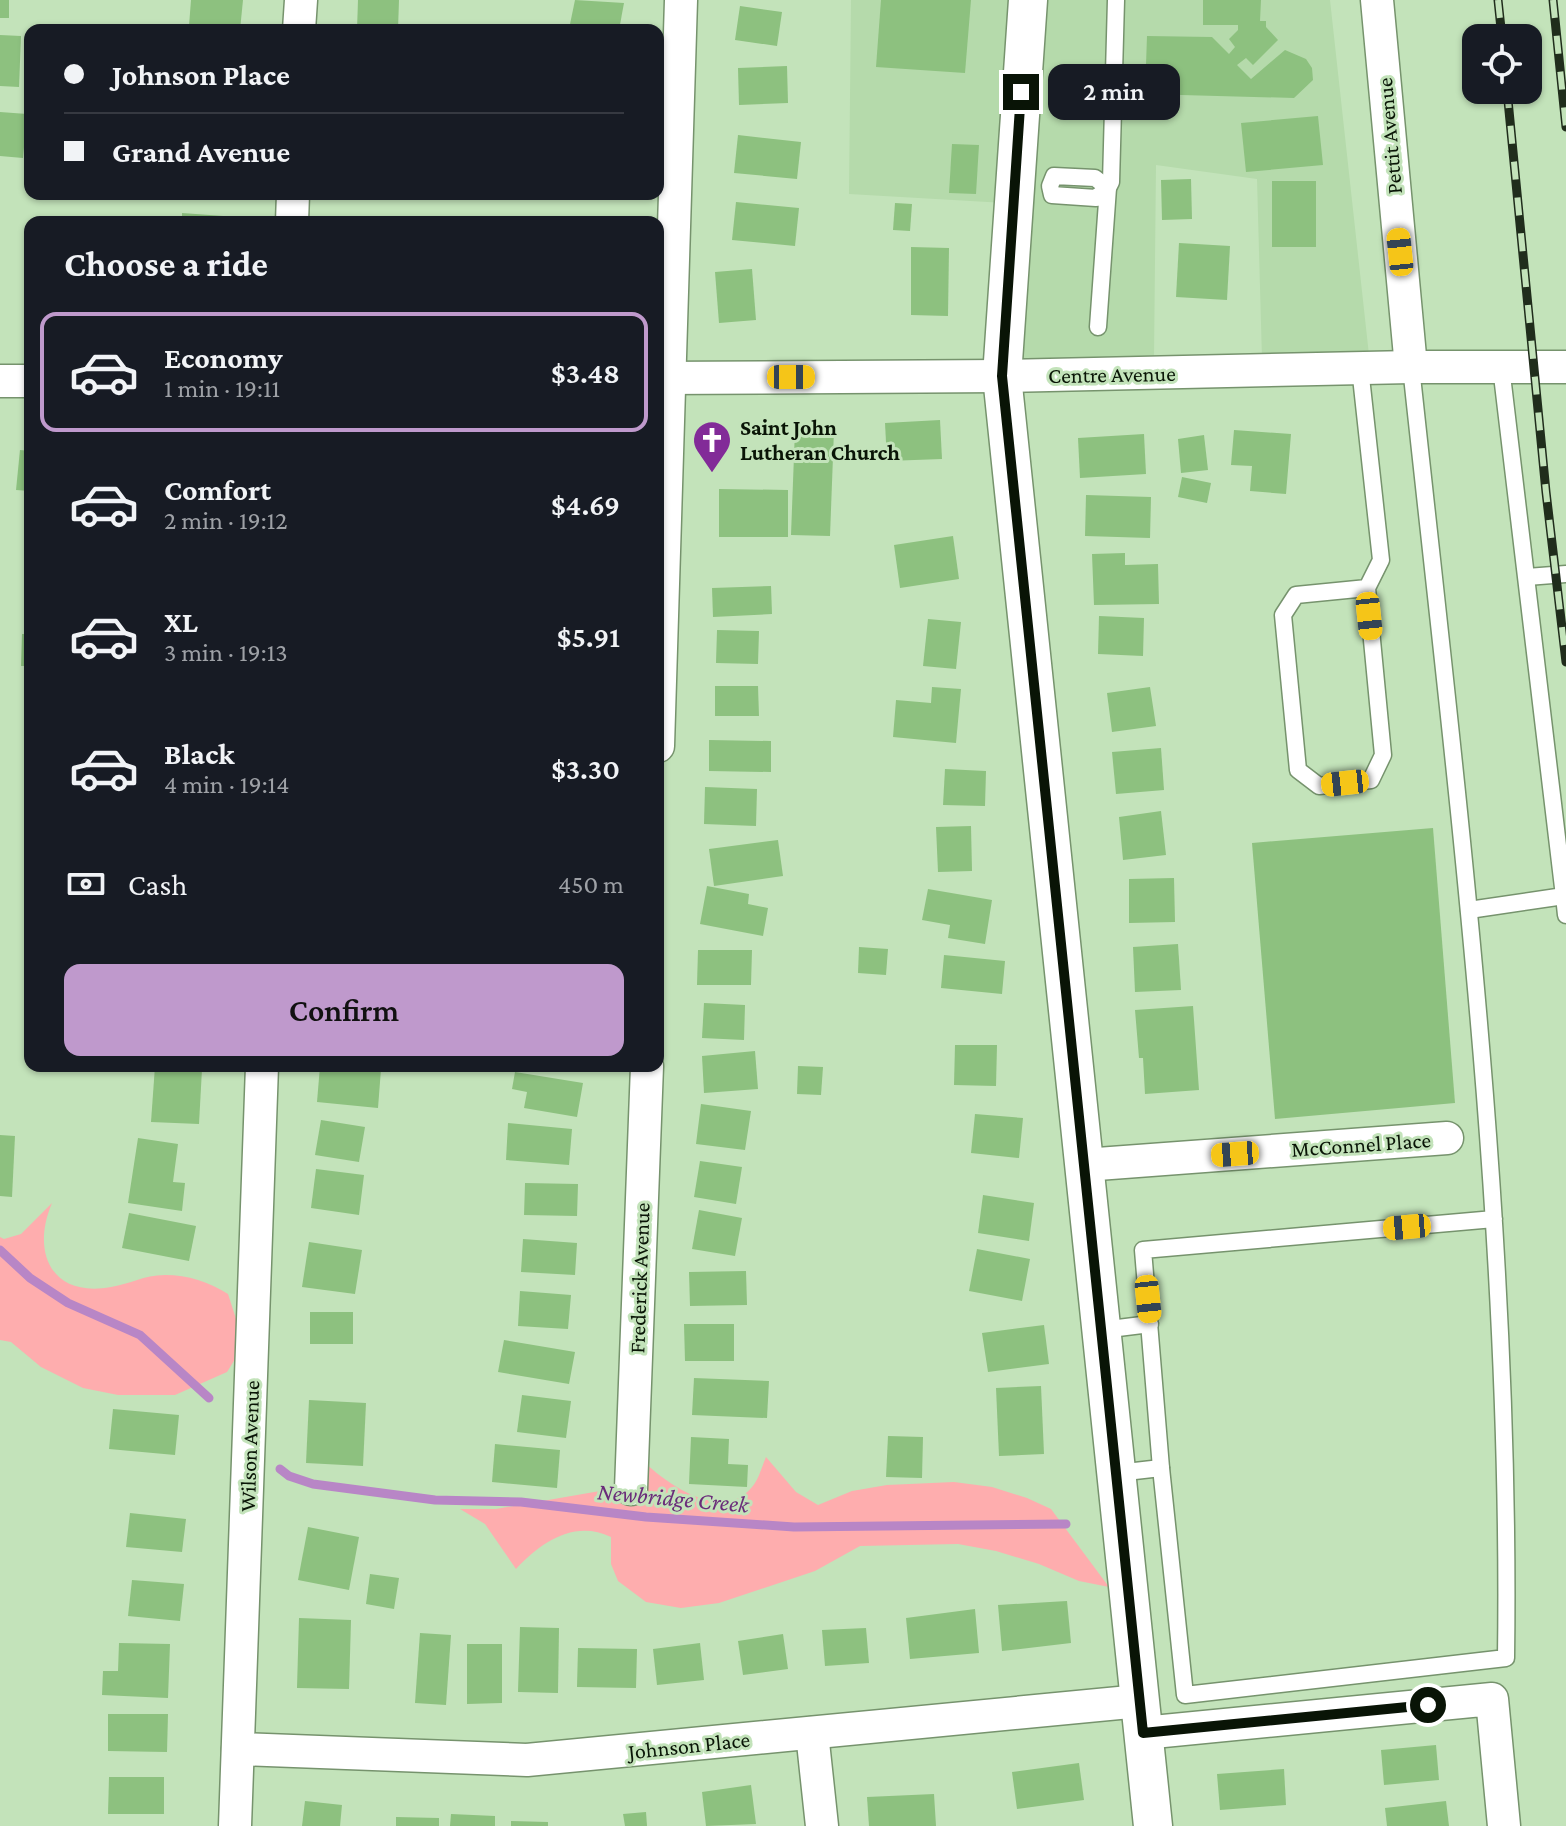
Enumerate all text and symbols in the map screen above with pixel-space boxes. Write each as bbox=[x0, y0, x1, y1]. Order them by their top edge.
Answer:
map controls bbox=[1462, 24, 1542, 104]
button: locate bbox=[1462, 24, 1542, 104]
text: Johnson Place bbox=[112, 58, 290, 91]
callout: 2 min bbox=[1049, 64, 1181, 120]
route end bbox=[1003, 74, 1039, 110]
text: 2 min bbox=[1083, 77, 1145, 106]
street label: Pettit Avenue bbox=[1372, 77, 1407, 195]
text: Grand Avenue bbox=[112, 135, 290, 168]
car bbox=[1386, 227, 1414, 277]
text: Choose a ride bbox=[64, 244, 268, 284]
icon: car bbox=[68, 336, 140, 408]
text: Economy bbox=[164, 341, 283, 374]
text: $3.48 bbox=[551, 356, 620, 389]
street label: Centre Avenue bbox=[1048, 361, 1176, 388]
car bbox=[767, 365, 815, 389]
text: 1 min · 19:11 bbox=[164, 374, 280, 403]
place label: Saint John Lutheran Church bbox=[740, 415, 900, 465]
church icon: Saint John Lutheran Church bbox=[691, 419, 733, 474]
icon: car bbox=[68, 468, 140, 540]
text: Comfort bbox=[164, 473, 271, 506]
text: $4.69 bbox=[551, 488, 620, 521]
text: 2 min · 19:12 bbox=[164, 506, 288, 535]
car bbox=[1355, 591, 1383, 641]
icon: car bbox=[68, 600, 140, 672]
text: XL bbox=[164, 605, 198, 638]
text: $5.91 bbox=[557, 620, 620, 653]
text: 3 min · 19:13 bbox=[164, 638, 288, 667]
icon: car bbox=[68, 732, 140, 804]
text: Black bbox=[164, 737, 235, 770]
text: $3.30 bbox=[551, 752, 620, 785]
car bbox=[1320, 769, 1370, 797]
text: 4 min · 19:14 bbox=[164, 770, 290, 799]
icon: cash bbox=[64, 862, 108, 906]
text: Cash bbox=[128, 868, 187, 901]
text: 450 m bbox=[558, 870, 624, 899]
button: Confirm bbox=[64, 964, 624, 1056]
street label: McConnel Place bbox=[1290, 1127, 1432, 1162]
car bbox=[1210, 1140, 1260, 1168]
street label: Frederick Avenue bbox=[624, 1202, 655, 1354]
car bbox=[1382, 1213, 1432, 1241]
car bbox=[1134, 1274, 1162, 1324]
street label: Wilson Avenue bbox=[235, 1380, 264, 1512]
water label: Newbridge Creek bbox=[596, 1477, 751, 1518]
route start bbox=[1410, 1687, 1446, 1723]
street label: Johnson Place bbox=[625, 1727, 751, 1765]

